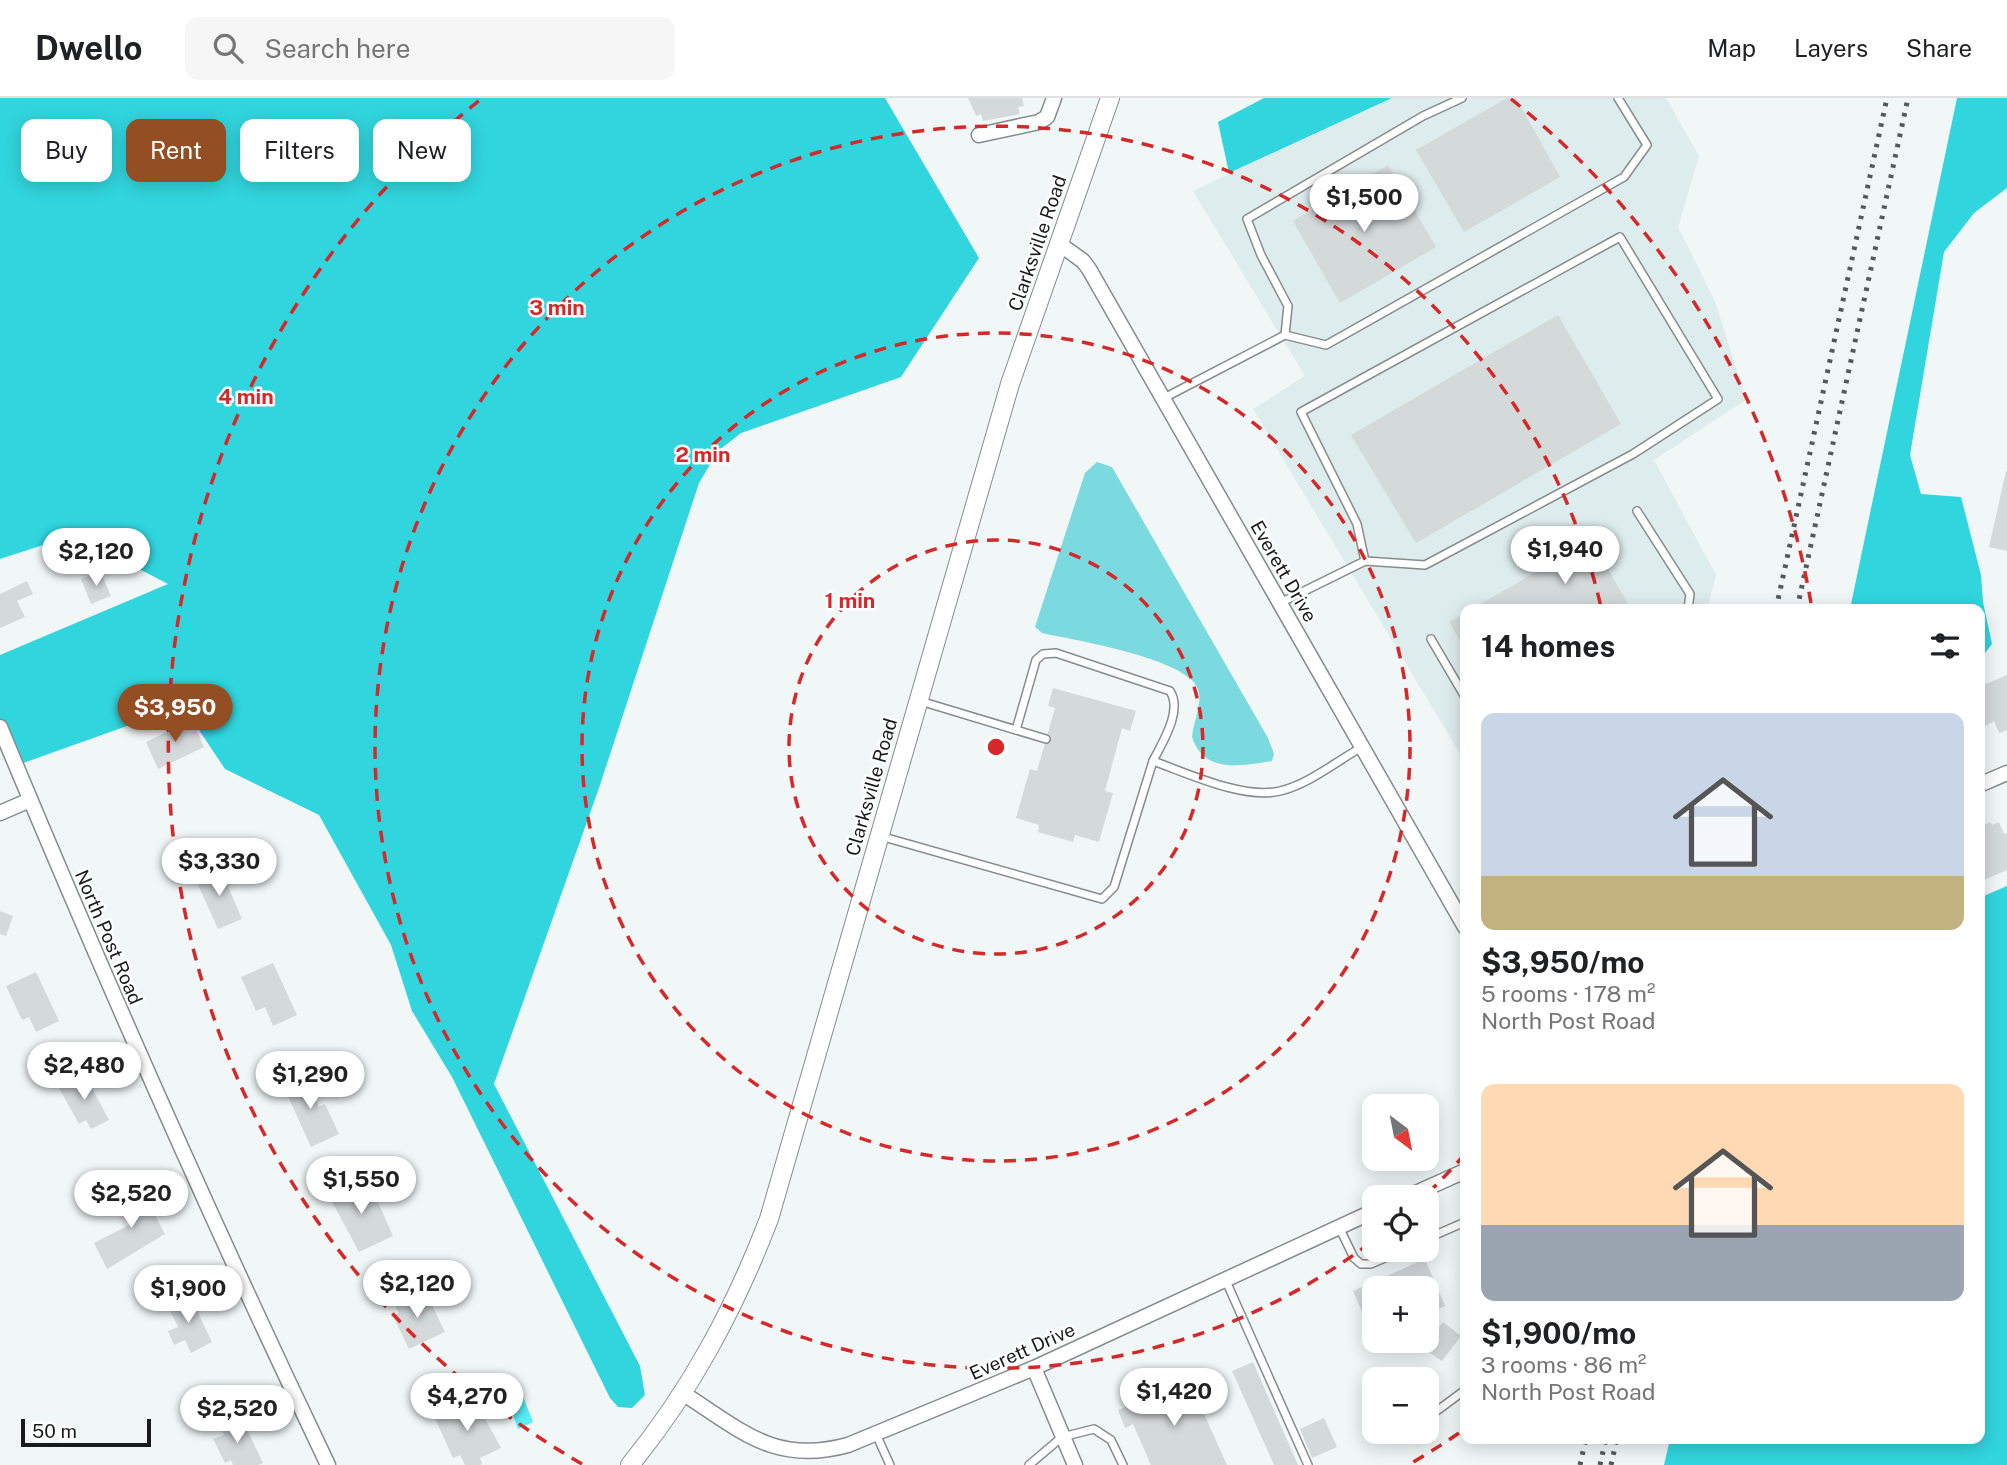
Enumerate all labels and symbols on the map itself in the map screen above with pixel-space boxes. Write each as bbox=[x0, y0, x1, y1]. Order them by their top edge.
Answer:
street label: Clarksville Road bbox=[1003, 172, 1071, 314]
pin: $1,500 bbox=[1307, 174, 1421, 234]
text: 3 min bbox=[529, 295, 585, 320]
text: 4 min bbox=[218, 384, 274, 409]
text: 2 min bbox=[675, 442, 731, 467]
street label: Everett Drive bbox=[1246, 516, 1322, 626]
pin: $1,940 bbox=[1508, 526, 1622, 586]
pin: $2,120 bbox=[39, 528, 153, 588]
text: 1 min bbox=[825, 588, 875, 613]
pin: $3,950 bbox=[118, 684, 232, 744]
street label: Clarksville Road bbox=[841, 716, 901, 858]
centre of rings bbox=[984, 735, 1008, 759]
pin: $3,330 bbox=[162, 838, 276, 898]
street label: North Post Road bbox=[71, 866, 147, 1008]
pin: $2,480 bbox=[27, 1042, 141, 1102]
pin: $1,290 bbox=[253, 1052, 367, 1111]
north arrow bbox=[1362, 1094, 1438, 1171]
pin: $1,550 bbox=[304, 1156, 418, 1216]
pin: $2,520 bbox=[74, 1170, 188, 1230]
pin: $2,120 bbox=[360, 1260, 474, 1320]
pin: $1,900 bbox=[131, 1266, 245, 1325]
street label: Everett Drive bbox=[966, 1318, 1078, 1384]
pin: $1,420 bbox=[1117, 1368, 1231, 1428]
pin: $4,270 bbox=[410, 1374, 524, 1433]
pin: $2,520 bbox=[180, 1386, 294, 1445]
scale bar bbox=[21, 1416, 150, 1448]

